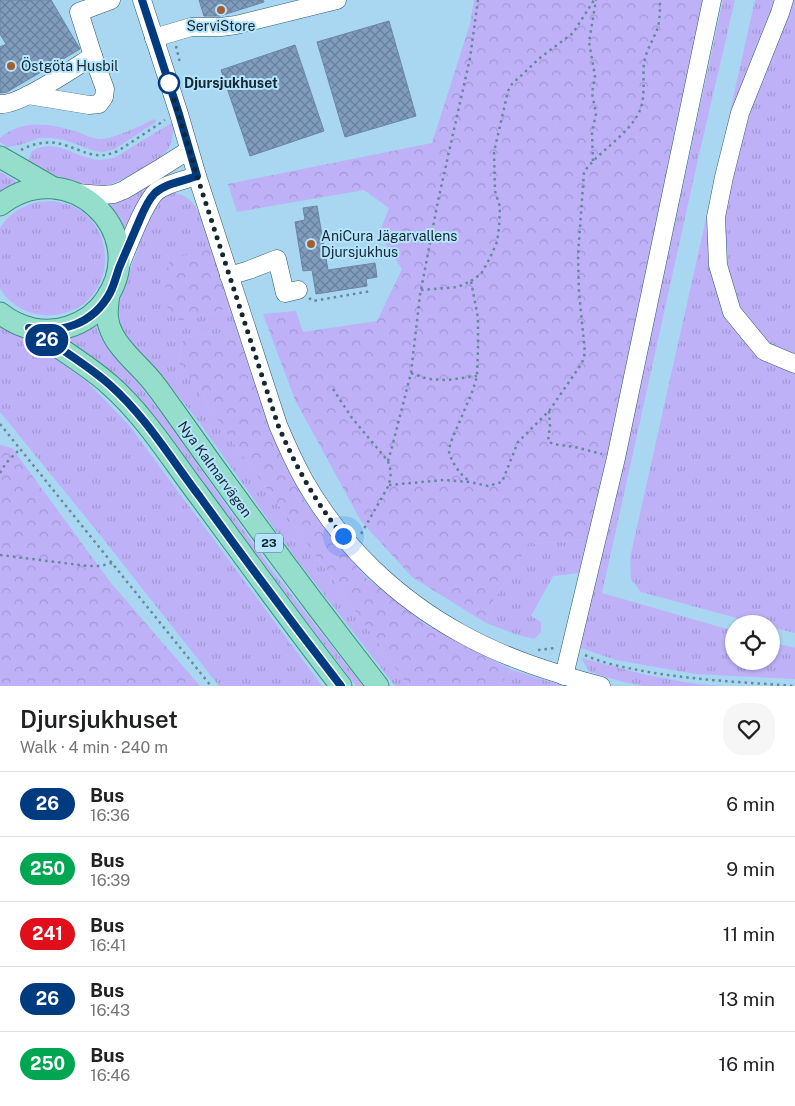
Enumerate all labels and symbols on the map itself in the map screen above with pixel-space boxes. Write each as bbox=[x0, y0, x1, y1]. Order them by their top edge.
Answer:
marker: ServiStore bbox=[215, 4, 227, 16]
place label: ServiStore bbox=[186, 18, 256, 34]
place label: Östgöta Husbil bbox=[21, 56, 118, 74]
marker: Östgöta Husbil bbox=[5, 60, 17, 72]
marker: Djursjukhuset bbox=[158, 72, 180, 94]
place label: Djursjukhuset bbox=[184, 75, 278, 91]
place label: AniCura Jägarvallens Djursjukhus bbox=[321, 228, 457, 260]
marker: AniCura Jägarvallens Djursjukhus bbox=[305, 238, 317, 250]
line badge: 26 bbox=[24, 324, 70, 356]
street label: Nya Kalmarvägen bbox=[175, 418, 255, 520]
your location bbox=[331, 524, 356, 549]
road number: 23 bbox=[255, 534, 283, 552]

